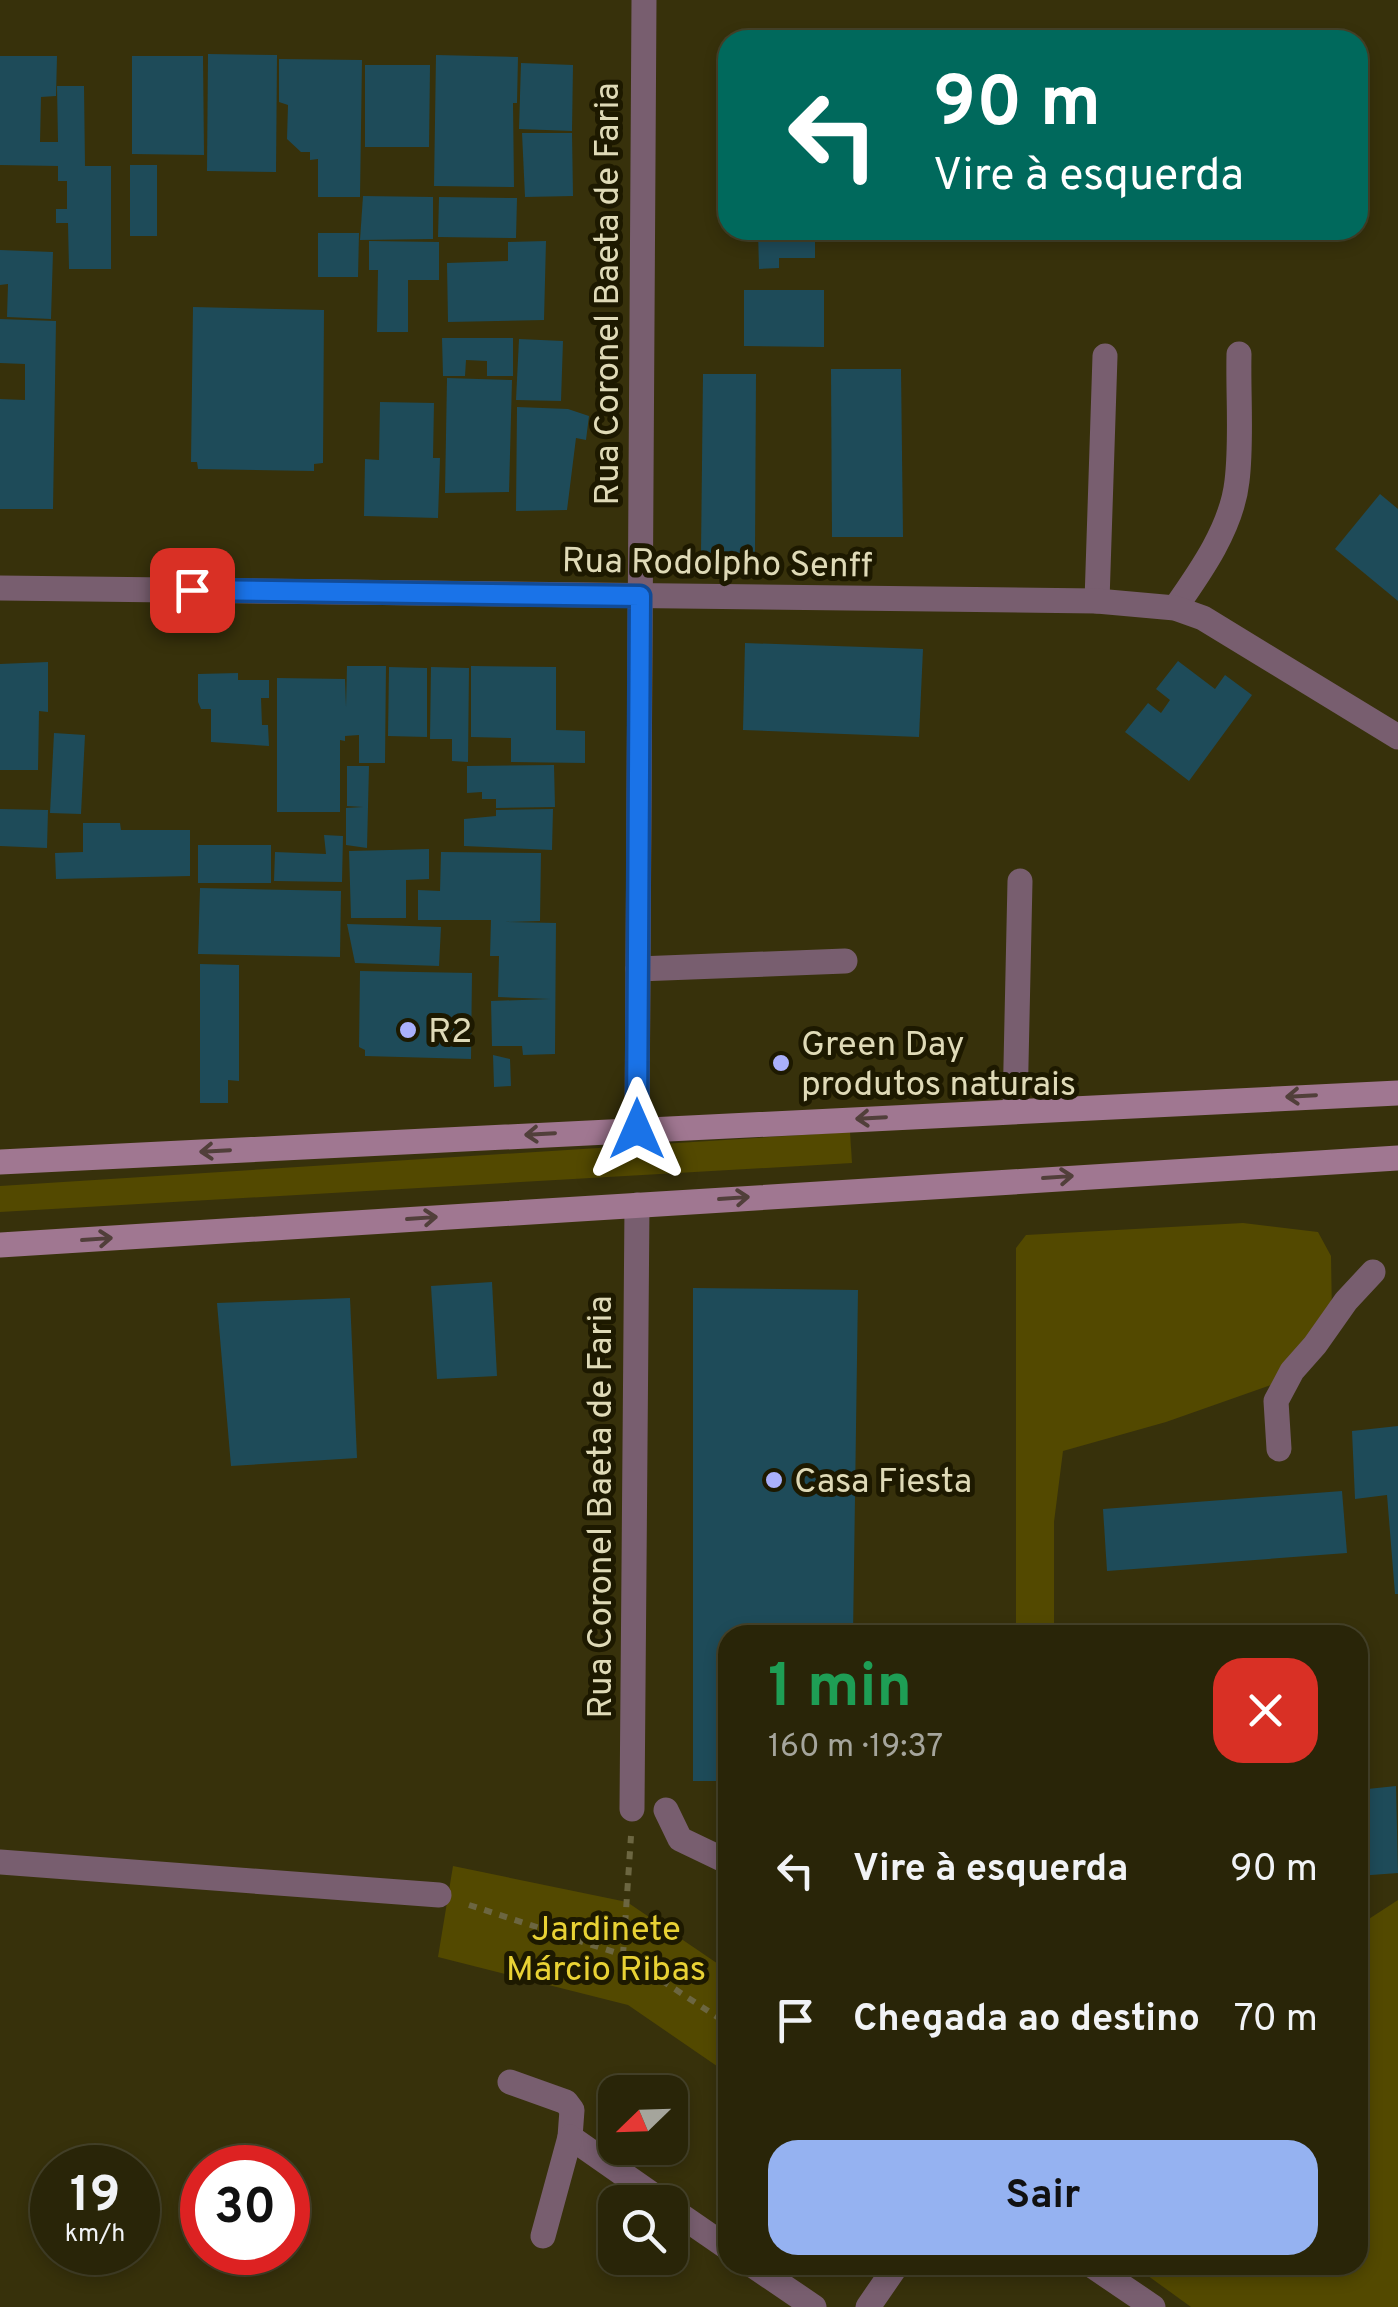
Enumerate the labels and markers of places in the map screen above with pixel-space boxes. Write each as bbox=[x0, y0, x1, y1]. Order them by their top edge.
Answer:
pin bbox=[150, 548, 235, 633]
place label: R2 bbox=[428, 1011, 472, 1055]
marker: R2 bbox=[397, 1019, 419, 1041]
place label: Green Day produtos naturais bbox=[801, 1024, 1076, 1108]
marker: Green Day produtos naturais bbox=[770, 1052, 792, 1074]
place label: Casa Fiesta bbox=[794, 1461, 972, 1505]
marker: Casa Fiesta bbox=[763, 1469, 785, 1491]

